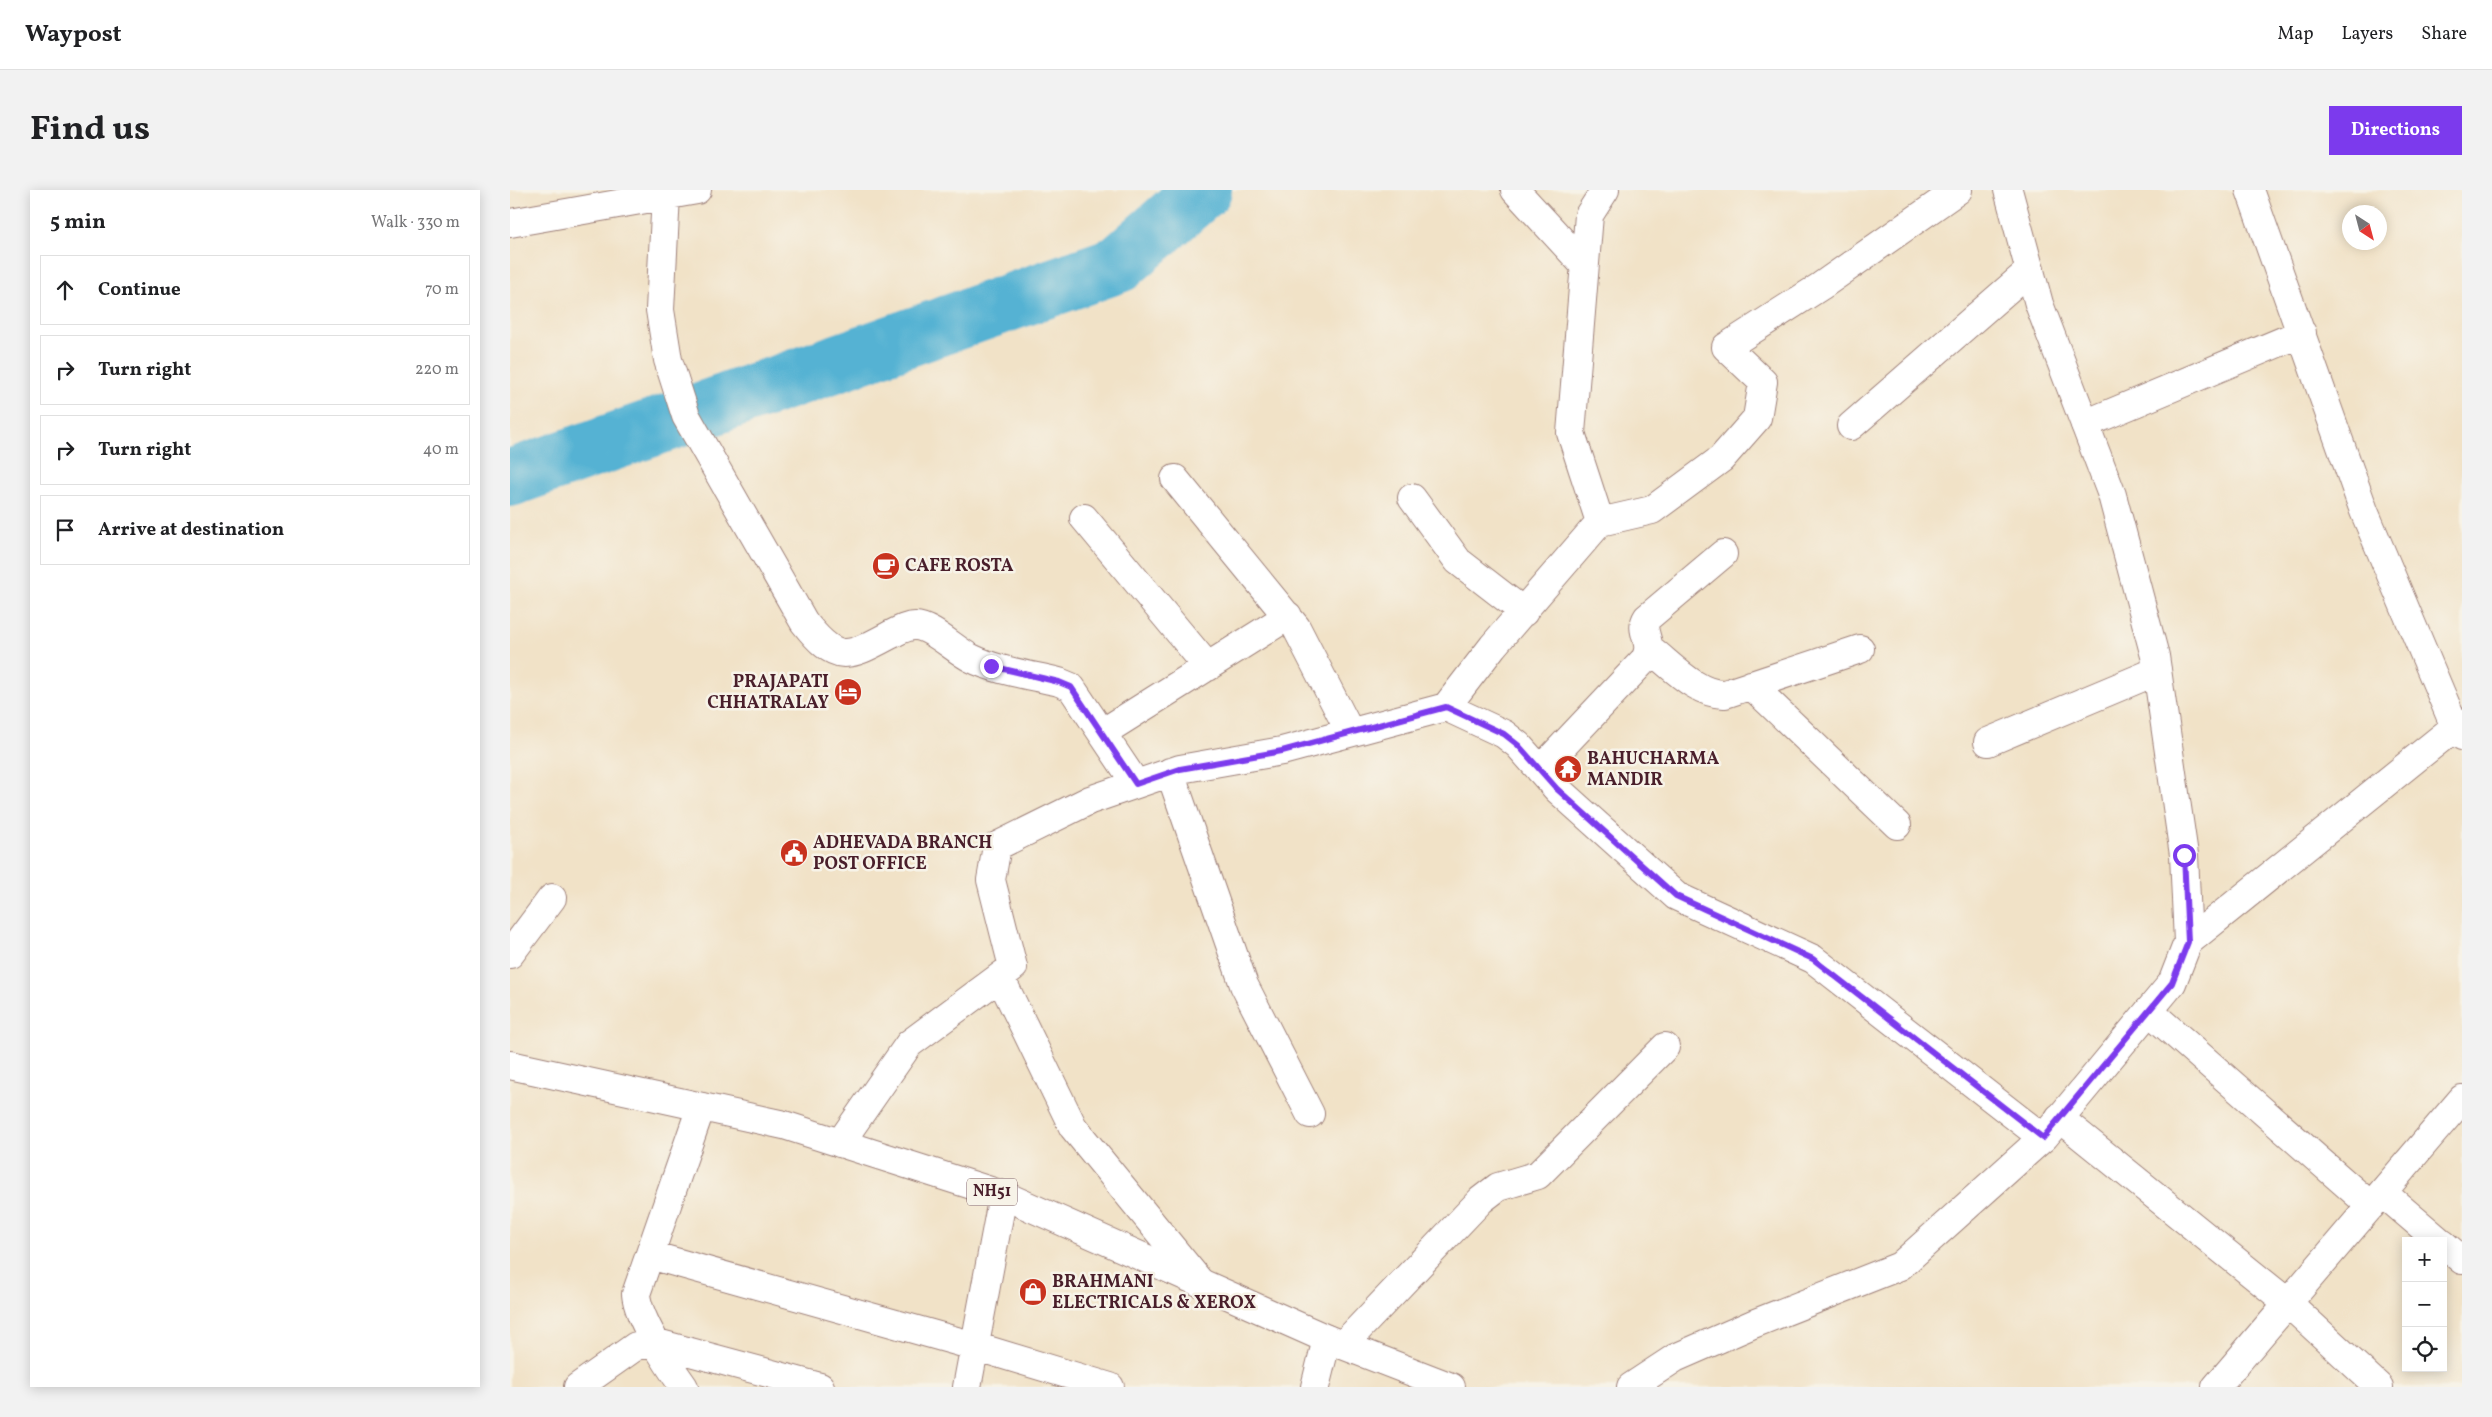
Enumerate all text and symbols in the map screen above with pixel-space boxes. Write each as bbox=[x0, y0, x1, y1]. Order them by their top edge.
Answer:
text: Waypost bbox=[25, 18, 122, 52]
text: Map bbox=[2277, 22, 2313, 47]
text: Layers bbox=[2341, 22, 2393, 47]
text: Share bbox=[2421, 22, 2467, 47]
text: Find us bbox=[30, 106, 150, 154]
button: Directions bbox=[2329, 106, 2462, 155]
north arrow bbox=[2342, 205, 2387, 250]
text: 5 min bbox=[50, 208, 106, 237]
text: Walk · 330 m bbox=[371, 212, 460, 234]
icon: ahead bbox=[51, 276, 79, 304]
text: Continue bbox=[98, 277, 181, 303]
text: 70 m bbox=[425, 279, 459, 301]
icon: right bbox=[51, 356, 79, 384]
text: Turn right bbox=[98, 357, 191, 383]
text: 220 m bbox=[415, 359, 459, 381]
icon: right bbox=[51, 436, 79, 464]
text: Turn right bbox=[98, 437, 191, 463]
text: 40 m bbox=[423, 439, 459, 461]
icon: arrive bbox=[51, 516, 79, 544]
text: Arrive at destination bbox=[98, 517, 284, 543]
cafe icon: CAFE ROSTA bbox=[871, 551, 901, 581]
place label: CAFE ROSTA bbox=[905, 554, 1014, 579]
route end bbox=[980, 655, 1003, 678]
place label: PRAJAPATI CHHATRALAY bbox=[707, 670, 830, 716]
hotel icon: PRAJAPATI CHHATRALAY bbox=[833, 677, 863, 707]
place label: BAHUCHARMA MANDIR bbox=[1587, 747, 1719, 793]
temple icon: BAHUCHARMA MANDIR bbox=[1553, 754, 1583, 784]
place label: ADHEVADA BRANCH POST OFFICE bbox=[813, 831, 992, 877]
public building icon: ADHEVADA BRANCH POST OFFICE bbox=[779, 838, 809, 868]
route start bbox=[2173, 844, 2196, 867]
road number: NH51 bbox=[967, 1179, 1017, 1206]
map controls bbox=[2402, 1237, 2447, 1372]
button: + bbox=[2402, 1237, 2447, 1282]
place label: BRAHMANI ELECTRICALS & XEROX bbox=[1052, 1270, 1257, 1316]
shop icon: BRAHMANI ELECTRICALS & XEROX bbox=[1018, 1277, 1048, 1307]
button: − bbox=[2402, 1282, 2447, 1327]
button: locate bbox=[2402, 1327, 2447, 1372]

